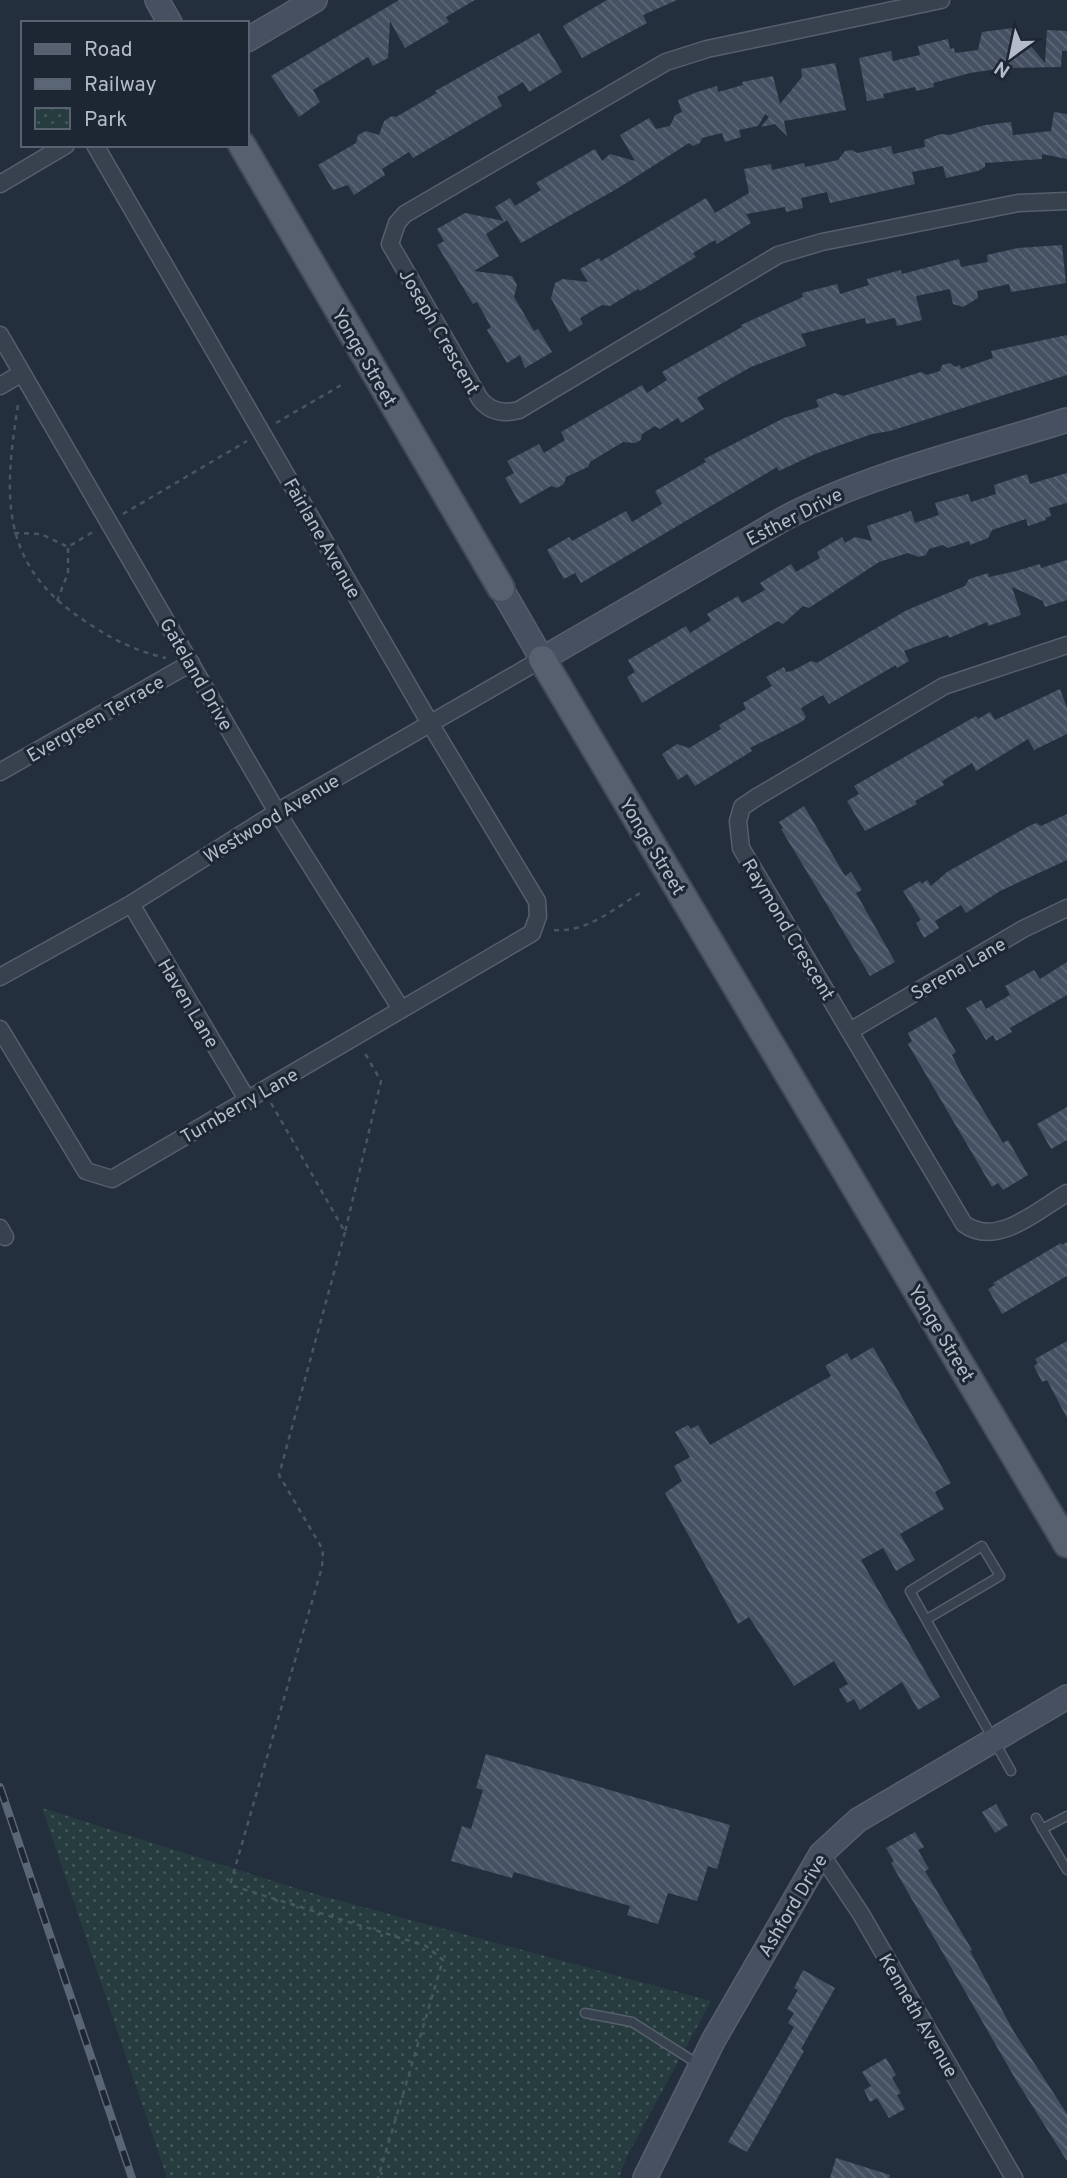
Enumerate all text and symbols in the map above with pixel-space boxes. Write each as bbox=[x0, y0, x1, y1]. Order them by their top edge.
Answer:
legend bbox=[21, 21, 248, 147]
north arrow bbox=[976, 21, 1046, 91]
text: Road bbox=[84, 37, 133, 64]
text: N bbox=[991, 55, 1015, 82]
text: Railway bbox=[84, 72, 157, 99]
text: Park bbox=[84, 107, 127, 134]
street label: Joseph Crescent bbox=[393, 265, 484, 399]
street label: Yonge Street bbox=[326, 305, 401, 411]
street label: Fairlane Avenue bbox=[277, 475, 365, 603]
street label: Esther Drive bbox=[743, 483, 847, 552]
street label: Gateland Drive bbox=[153, 614, 237, 736]
street label: Evergreen Terrace bbox=[23, 671, 169, 769]
street label: Westwood Avenue bbox=[200, 770, 344, 870]
street label: Yonge Street bbox=[613, 794, 690, 900]
street label: Raymond Crescent bbox=[735, 855, 839, 1005]
street label: Serena Lane bbox=[907, 933, 1011, 1007]
street label: Haven Lane bbox=[151, 955, 223, 1053]
street label: Turnberry Lane bbox=[177, 1063, 303, 1150]
street label: Yonge Street bbox=[902, 1281, 979, 1387]
street label: Ashford Drive bbox=[754, 1850, 834, 1962]
street label: Kenneth Avenue bbox=[872, 1950, 962, 2082]

